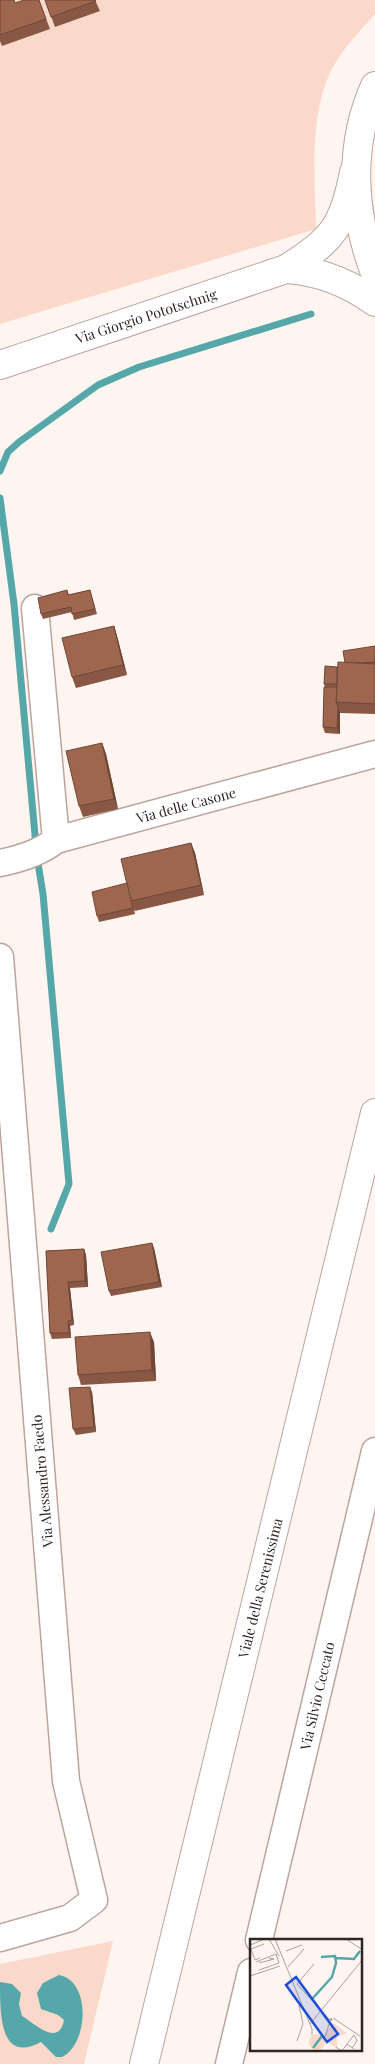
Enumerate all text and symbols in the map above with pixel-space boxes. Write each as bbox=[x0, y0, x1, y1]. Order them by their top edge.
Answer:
street label: Via Giorgio Pototschnig bbox=[72, 284, 220, 348]
street label: Via delle Casone bbox=[133, 783, 238, 828]
street label: Via Alessandro Faedo bbox=[27, 1414, 57, 1549]
street label: Viale della Serenissima bbox=[233, 1516, 287, 1661]
street label: Via Silvio Ceccato bbox=[295, 1640, 339, 1753]
inset map bbox=[250, 1939, 362, 2052]

